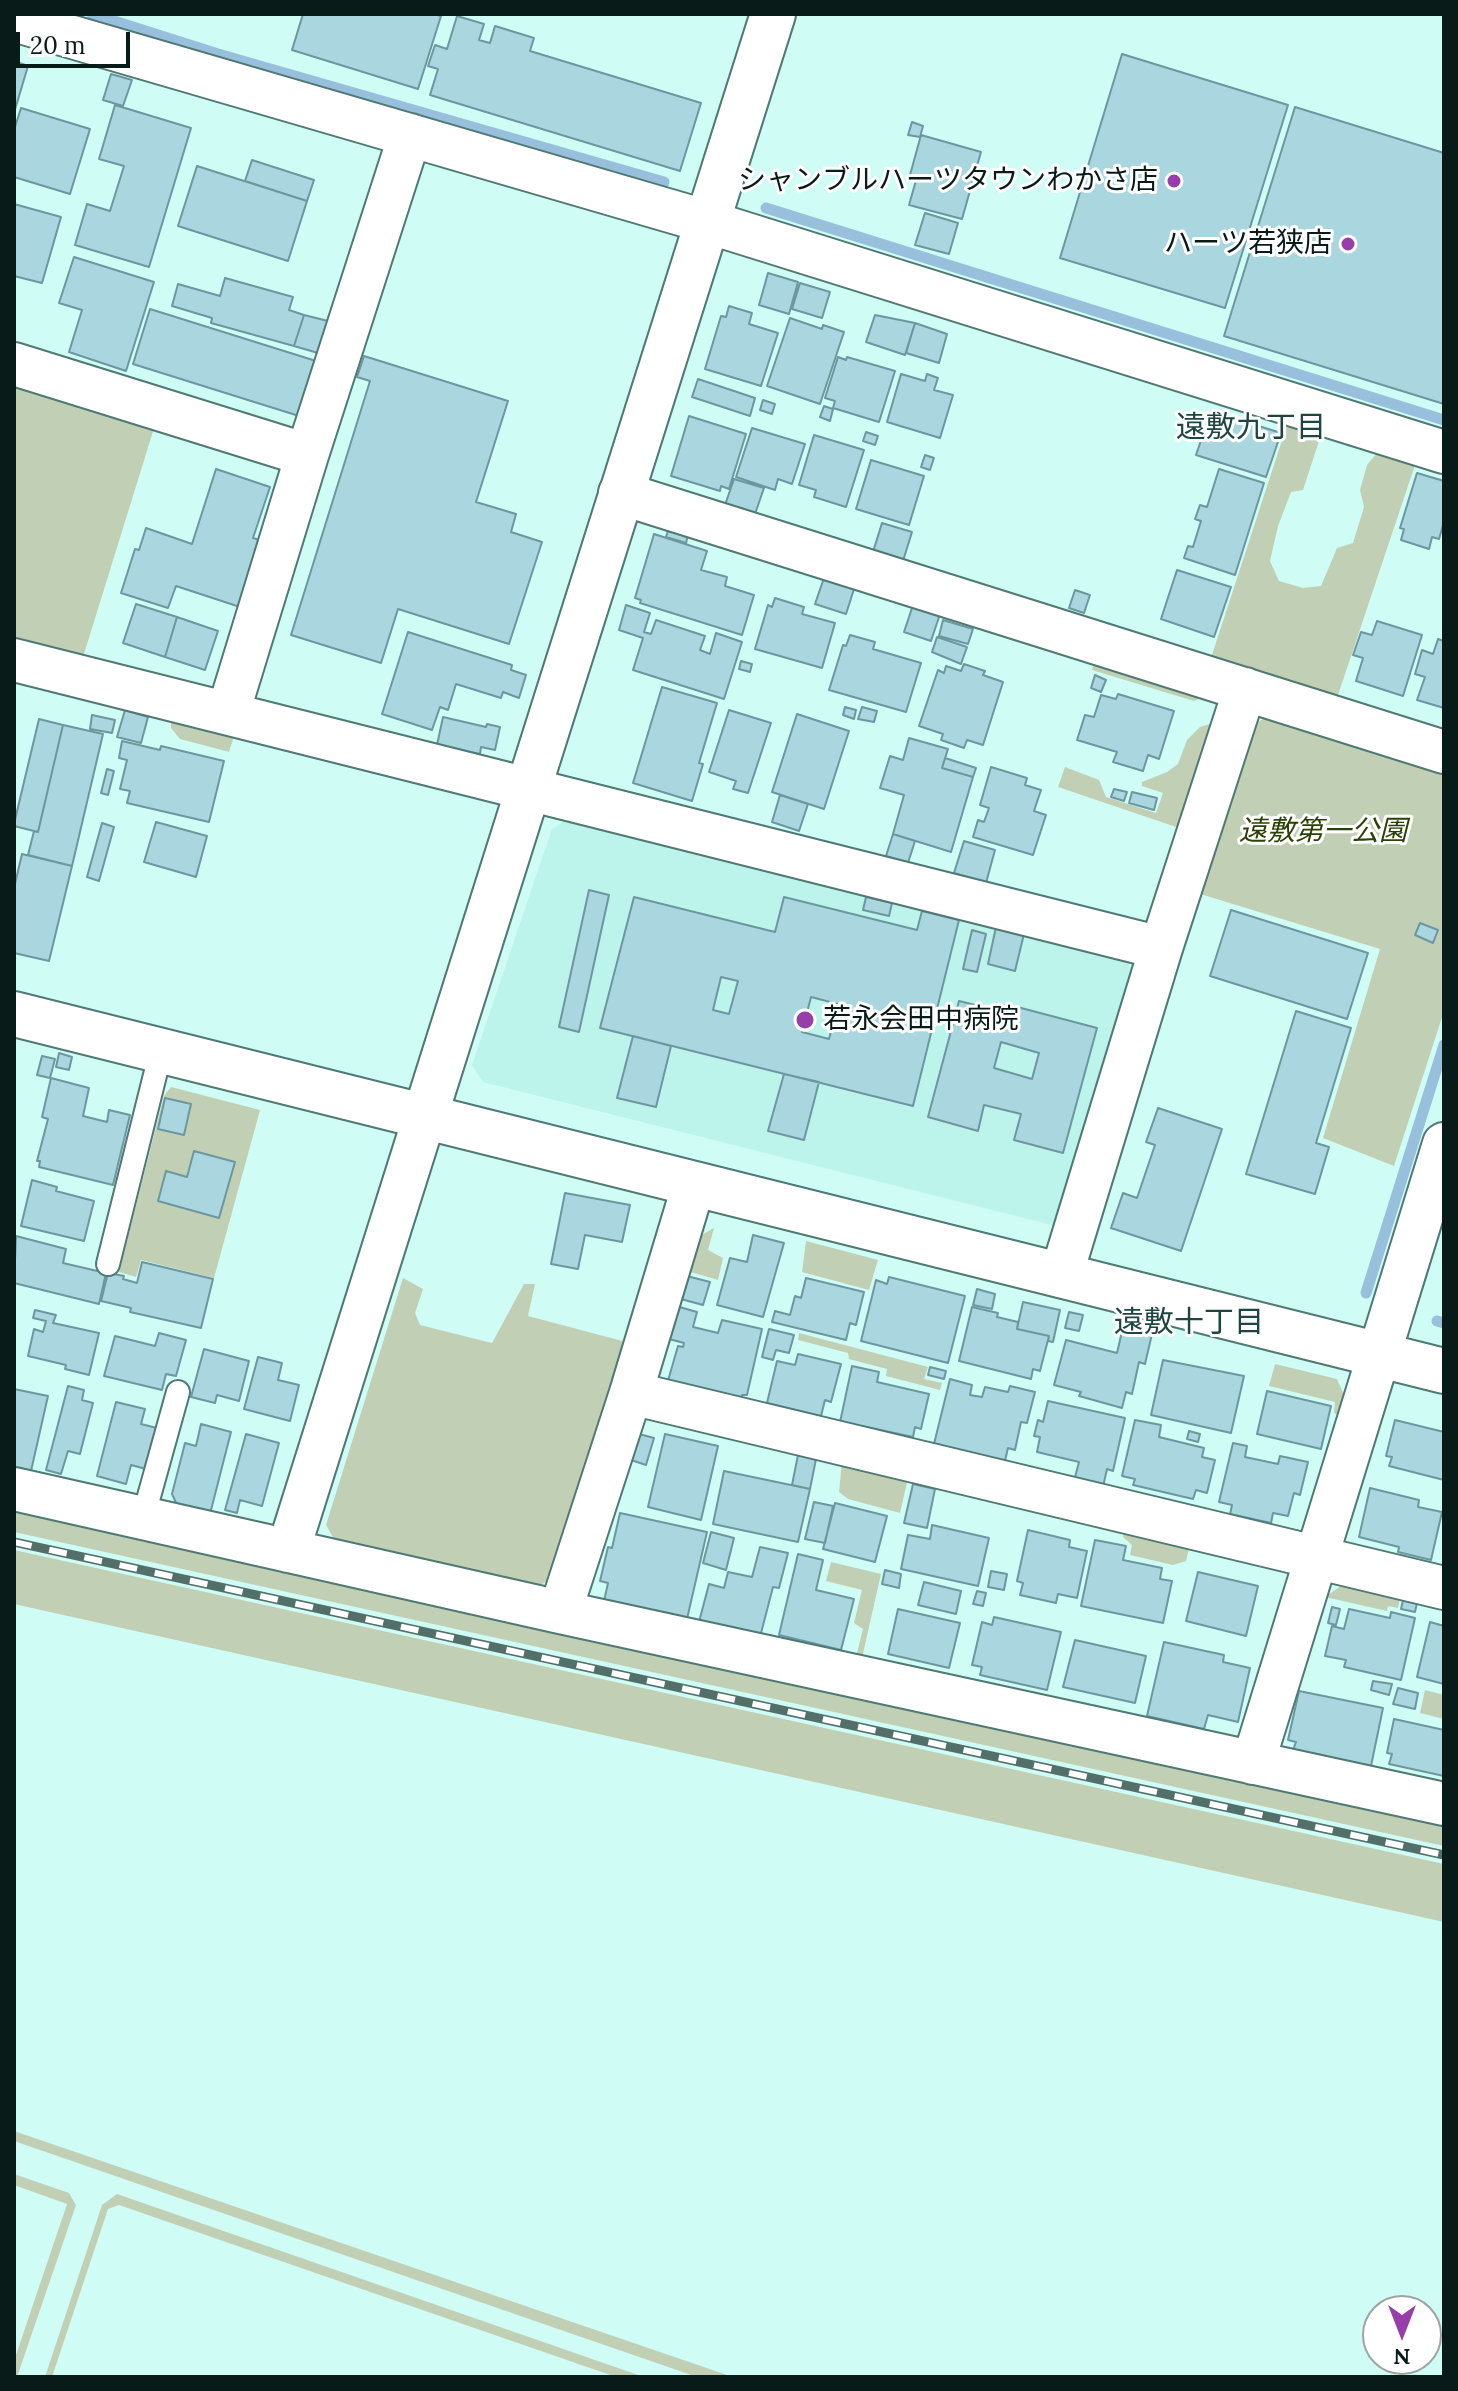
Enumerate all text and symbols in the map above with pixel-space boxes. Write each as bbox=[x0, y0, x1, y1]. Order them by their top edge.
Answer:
scale bar bbox=[20, 16, 134, 66]
text: 20 m bbox=[30, 30, 86, 61]
place label: シャンブルハーツタウンわかさ店 bbox=[738, 164, 1158, 198]
marker: シャンブルハーツタウンわかさ店 bbox=[1165, 172, 1183, 190]
place label: ハーツ若狭店 bbox=[1164, 227, 1332, 261]
marker: ハーツ若狭店 bbox=[1339, 235, 1357, 253]
district label: 遠敷九丁目 bbox=[1176, 410, 1326, 446]
park label: 遠敷第一公園 bbox=[1239, 815, 1407, 849]
place label: 若永会田中病院 bbox=[823, 1003, 1019, 1037]
marker: 若永会田中病院 bbox=[794, 1009, 816, 1031]
district label: 遠敷十丁目 bbox=[1114, 1305, 1264, 1341]
north arrow bbox=[1362, 2295, 1442, 2375]
text: N bbox=[1394, 2343, 1411, 2371]

